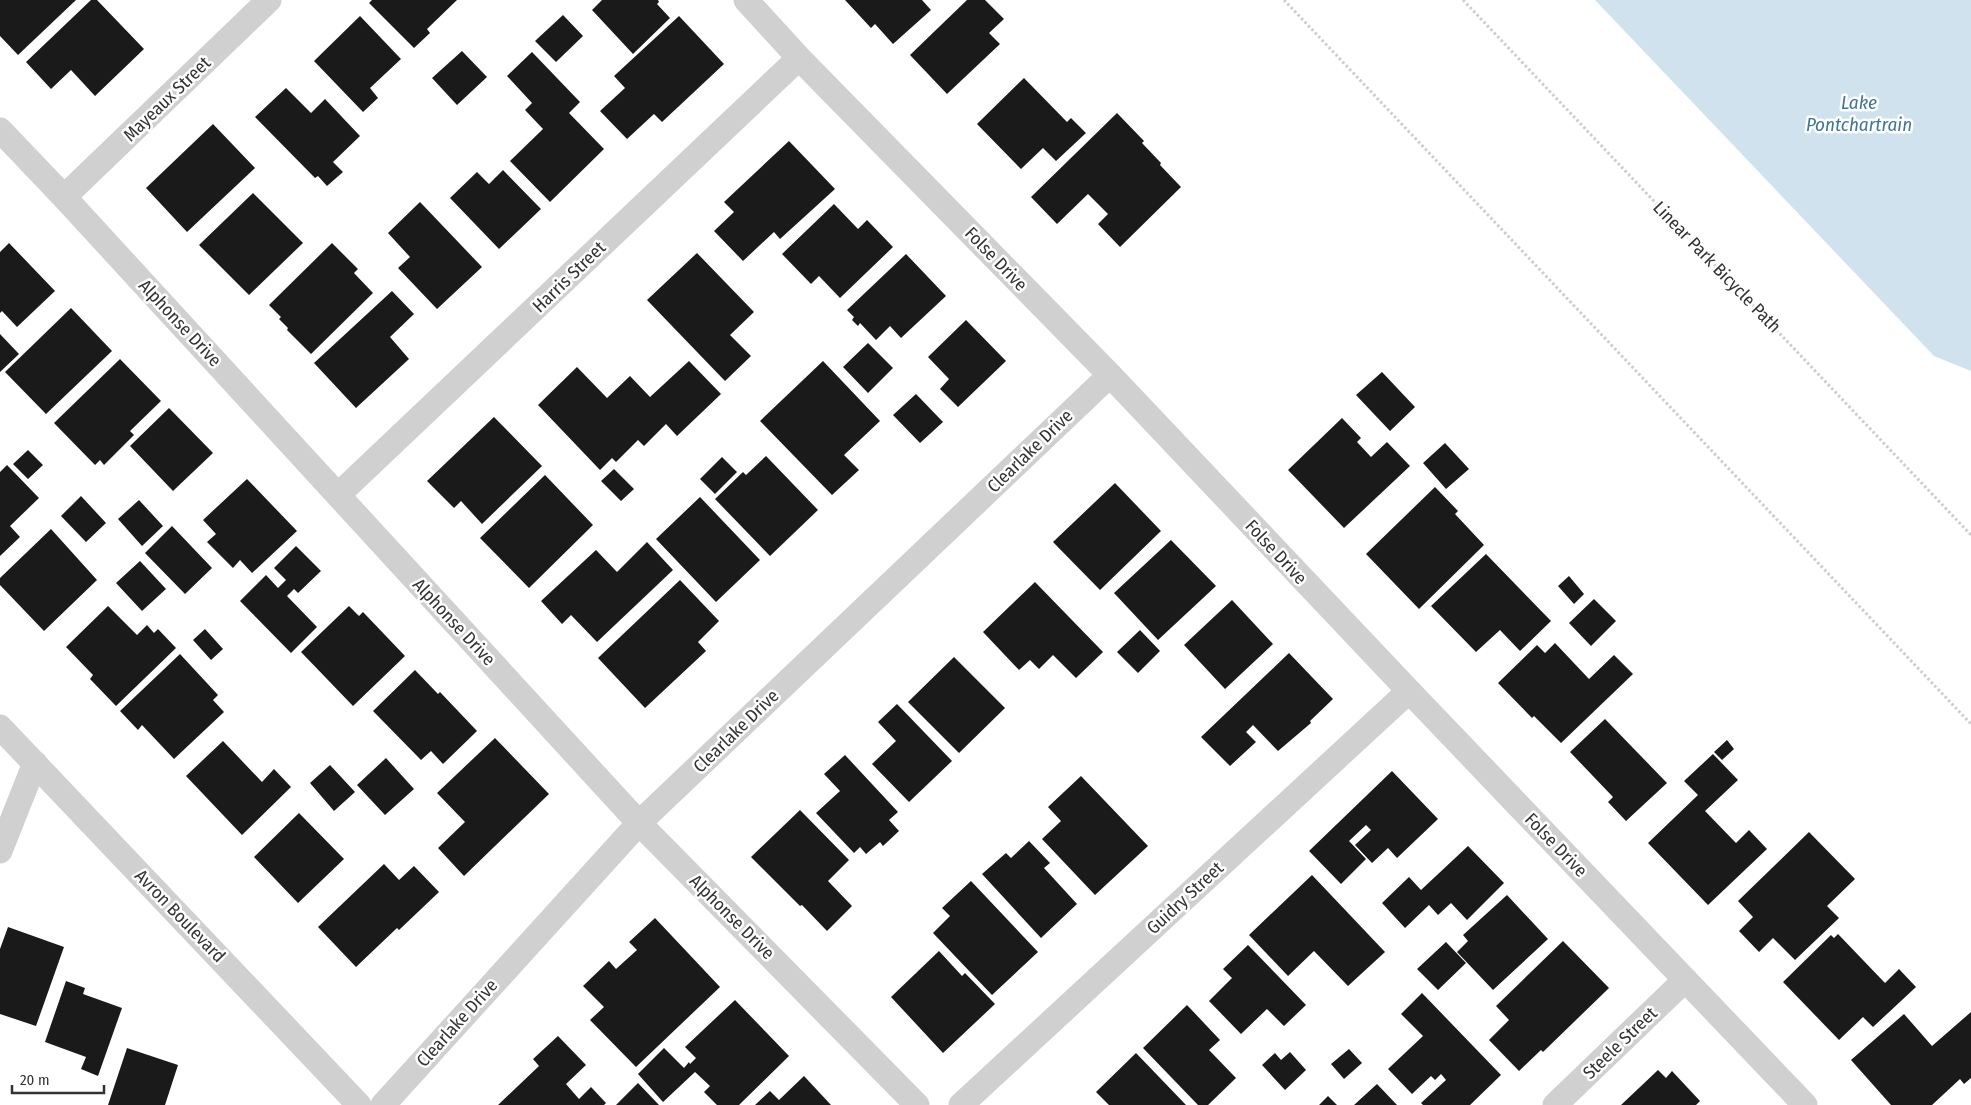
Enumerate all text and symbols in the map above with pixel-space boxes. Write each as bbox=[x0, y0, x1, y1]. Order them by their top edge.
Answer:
street label: Mayeaux Street bbox=[119, 52, 215, 146]
water label: Lake Pontchartrain bbox=[1806, 91, 1912, 136]
street label: Linear Park Bicycle Path bbox=[1648, 197, 1786, 337]
street label: Folse Drive bbox=[960, 222, 1032, 296]
street label: Harris Street bbox=[528, 237, 610, 317]
street label: Alphonse Drive bbox=[134, 275, 226, 371]
street label: Clearlake Drive bbox=[983, 405, 1077, 497]
street label: Folse Drive bbox=[1241, 515, 1312, 589]
street label: Alphonse Drive bbox=[408, 574, 500, 670]
street label: Clearlake Drive bbox=[689, 685, 783, 777]
street label: Folse Drive bbox=[1520, 808, 1592, 882]
street label: Guidry Street bbox=[1142, 857, 1228, 939]
street label: Avron Boulevard bbox=[130, 865, 230, 967]
street label: Alphonse Drive bbox=[685, 870, 779, 964]
street label: Clearlake Drive bbox=[412, 975, 502, 1071]
street label: Steele Street bbox=[1578, 1002, 1662, 1084]
scale bar bbox=[12, 1062, 105, 1094]
text: 20 m bbox=[20, 1071, 50, 1089]

